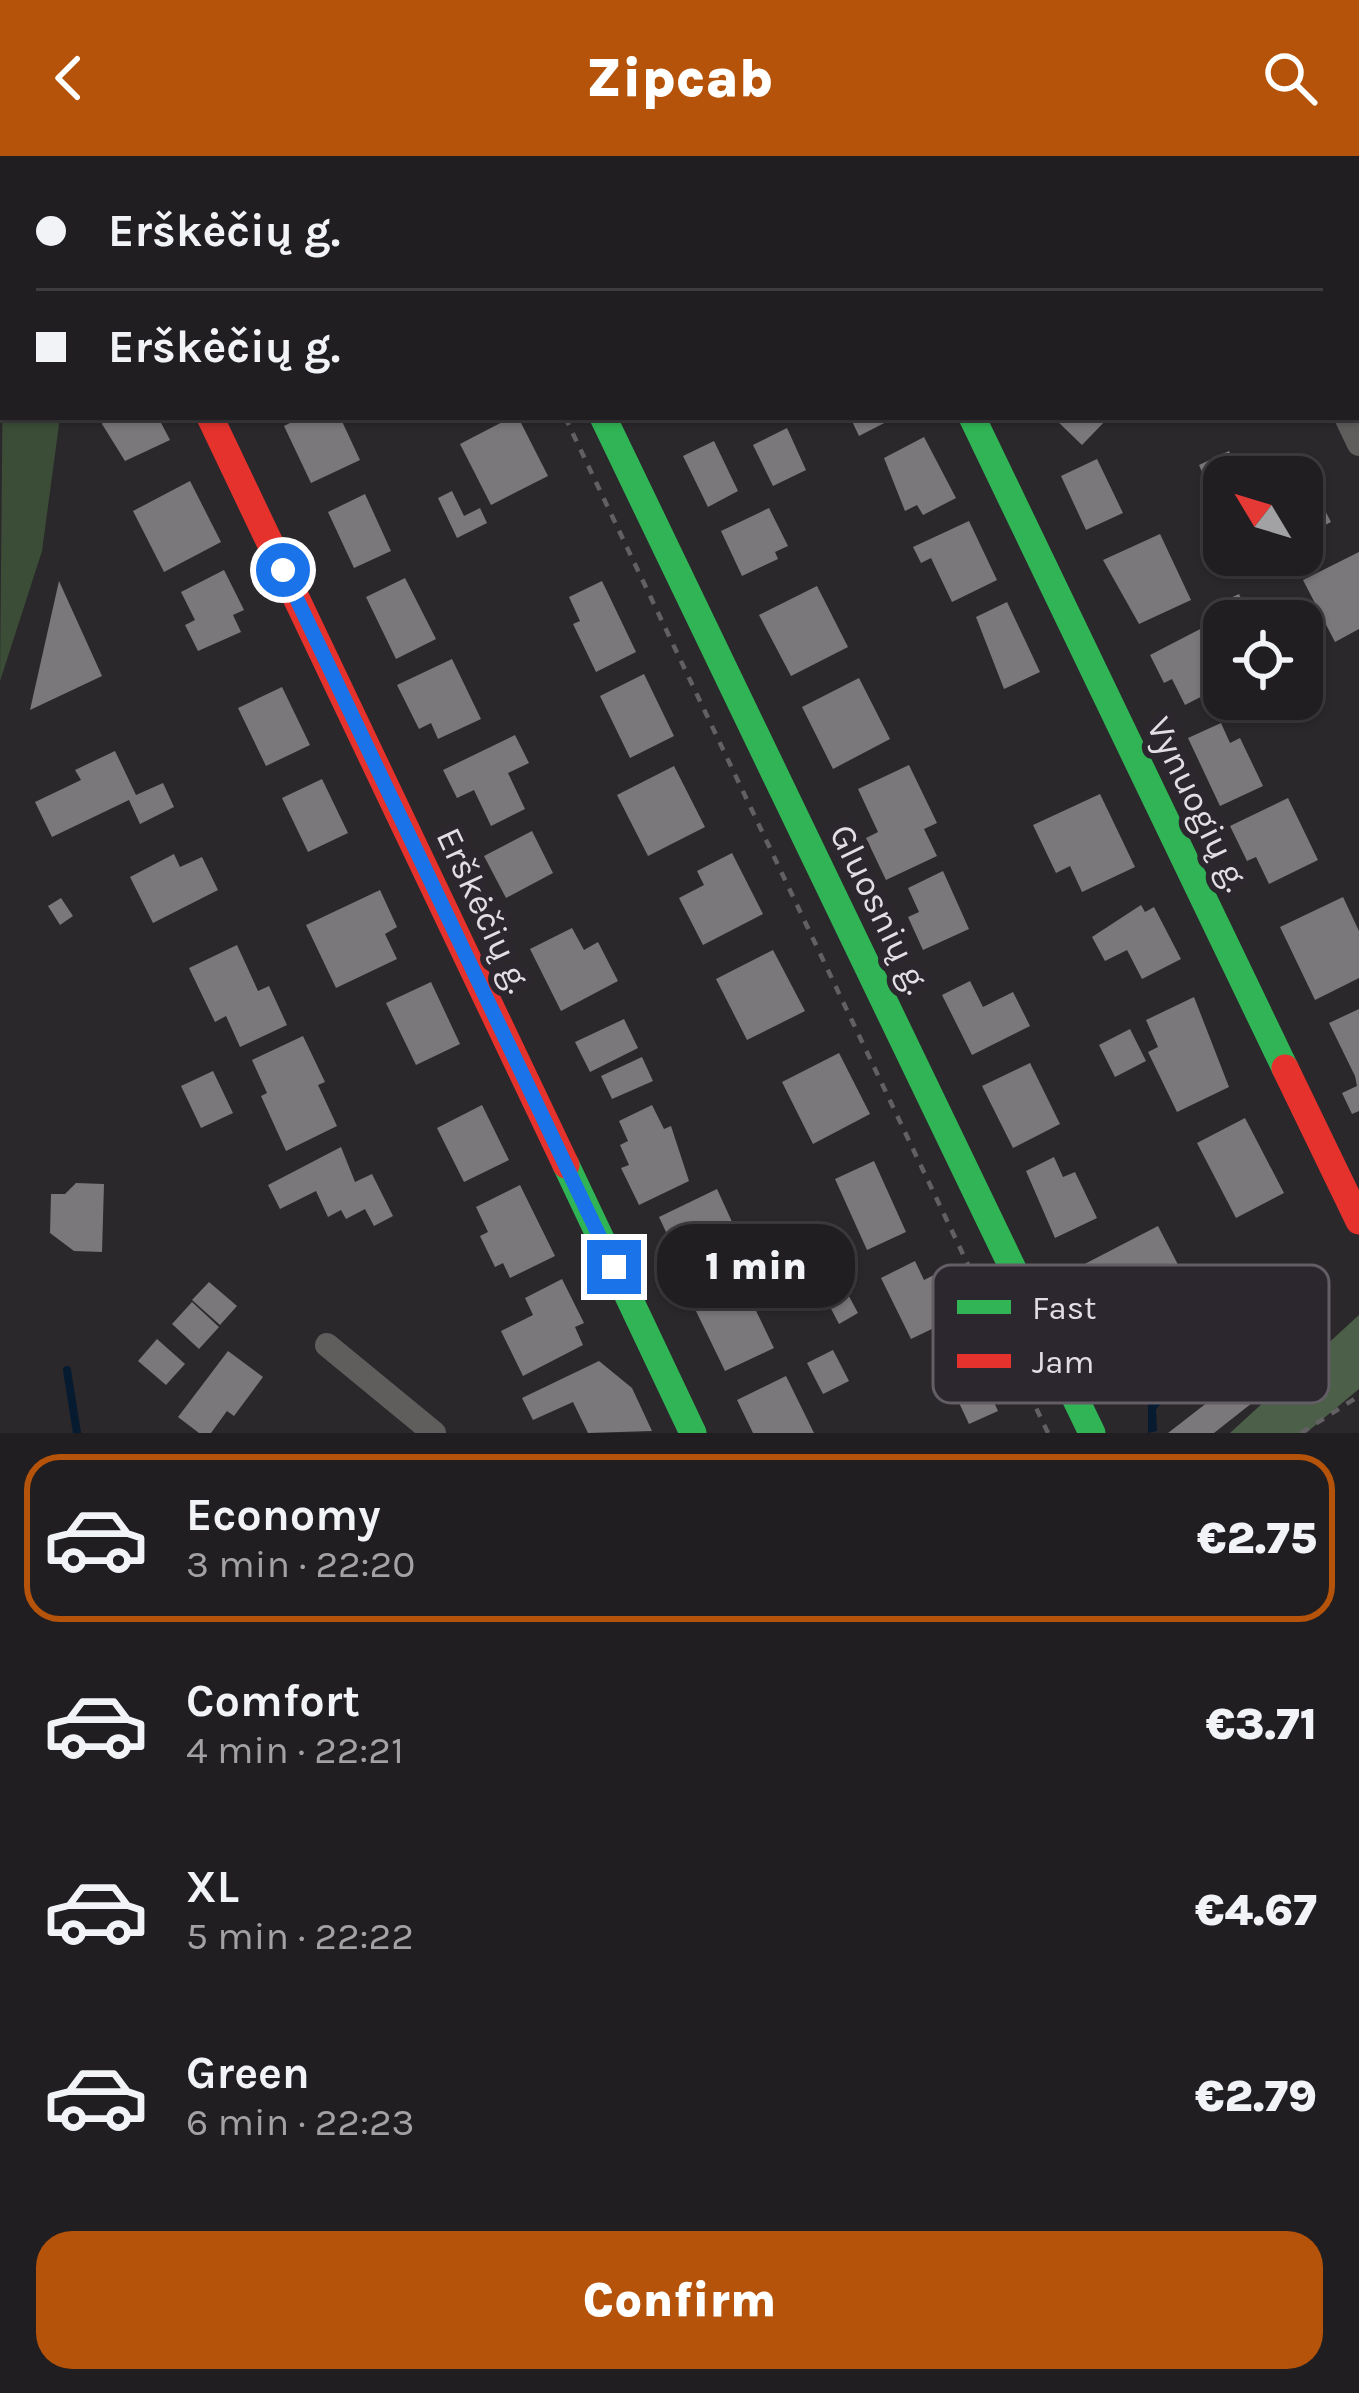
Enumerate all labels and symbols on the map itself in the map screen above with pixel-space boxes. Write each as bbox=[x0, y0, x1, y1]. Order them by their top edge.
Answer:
north arrow bbox=[1203, 456, 1323, 576]
route start bbox=[256, 543, 310, 597]
street label: Vynuogių g. bbox=[1138, 710, 1258, 898]
street label: Gluosnių g. bbox=[821, 817, 939, 1001]
street label: Erškėčių g. bbox=[427, 821, 541, 999]
callout: 1 min bbox=[656, 1225, 854, 1309]
route end bbox=[587, 1240, 641, 1294]
legend bbox=[933, 1265, 1329, 1403]
text: Fast bbox=[1032, 1289, 1096, 1327]
text: Jam bbox=[1032, 1343, 1094, 1381]

